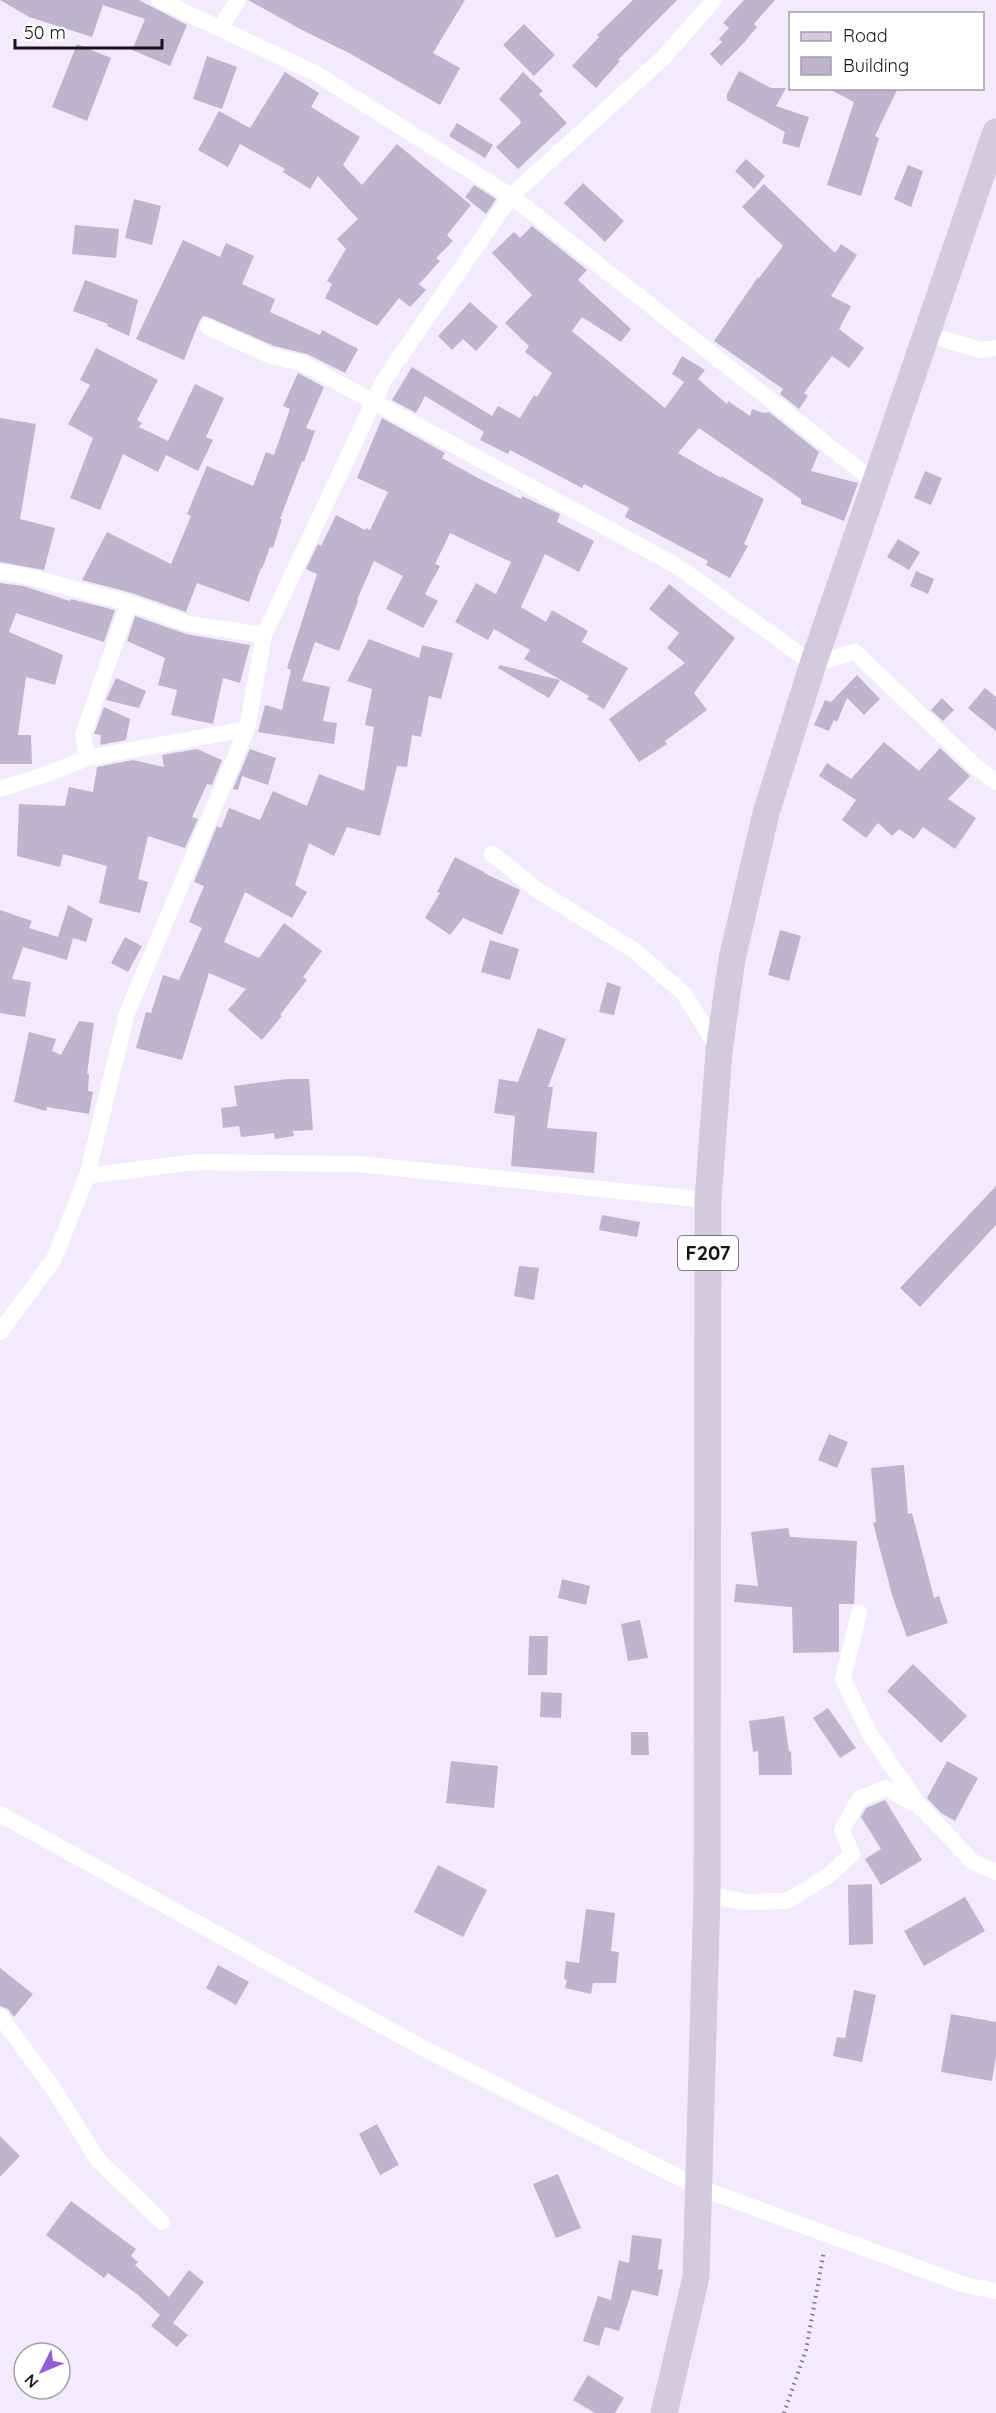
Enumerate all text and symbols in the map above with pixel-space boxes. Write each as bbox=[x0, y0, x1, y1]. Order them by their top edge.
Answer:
scale bar bbox=[15, 12, 162, 50]
legend bbox=[789, 12, 984, 90]
text: 50 m bbox=[24, 21, 66, 44]
text: Road bbox=[843, 24, 888, 47]
text: Building bbox=[843, 54, 909, 77]
road number: F207 bbox=[678, 1236, 738, 1270]
north arrow bbox=[12, 2341, 72, 2401]
text: N bbox=[20, 2370, 42, 2392]

